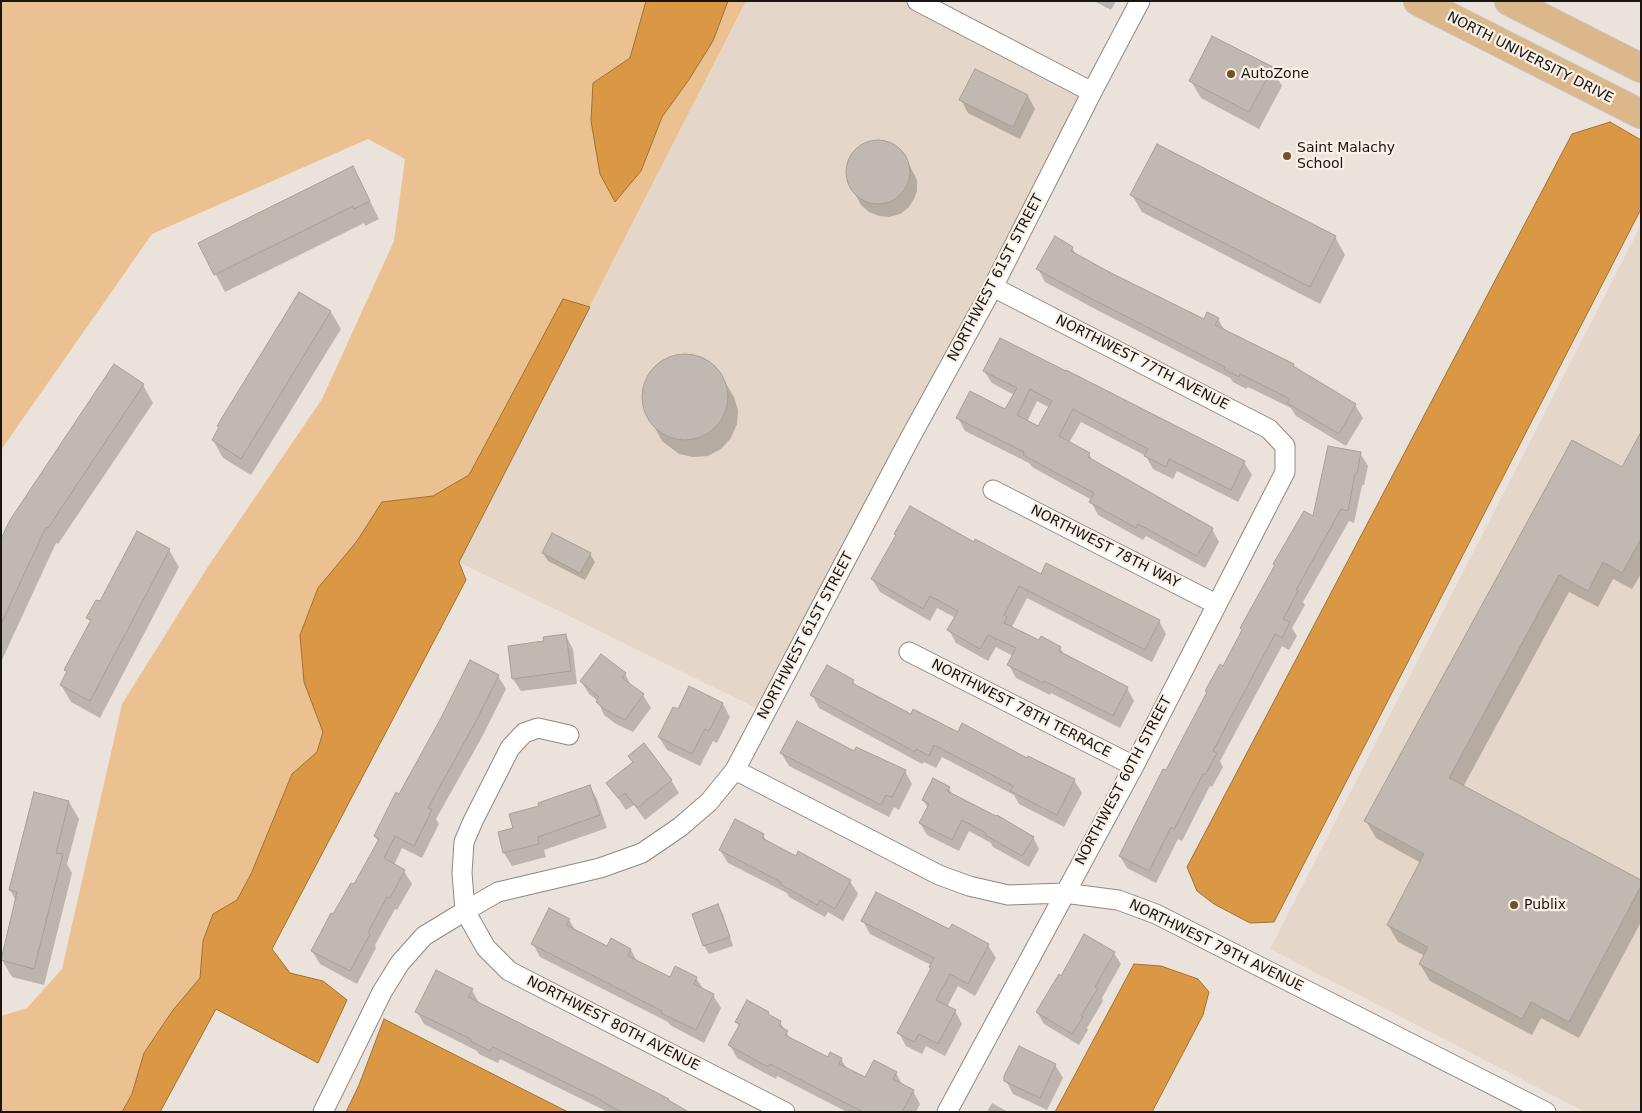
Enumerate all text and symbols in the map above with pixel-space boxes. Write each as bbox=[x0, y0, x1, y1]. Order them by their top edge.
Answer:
street label: NORTH UNIVERSITY DRIVE bbox=[1444, 9, 1616, 107]
place label: AutoZone bbox=[1241, 66, 1309, 82]
marker: AutoZone bbox=[1225, 68, 1237, 80]
place label: Saint Malachy School bbox=[1297, 140, 1395, 172]
marker: Saint Malachy School bbox=[1281, 150, 1293, 162]
street label: NORTHWEST 61ST STREET bbox=[945, 192, 1047, 364]
street label: NORTHWEST 77TH AVENUE bbox=[1053, 312, 1231, 414]
street label: NORTHWEST 78TH WAY bbox=[1028, 502, 1182, 592]
street label: NORTHWEST 61ST STREET bbox=[755, 550, 857, 722]
street label: NORTHWEST 78TH TERRACE bbox=[928, 656, 1114, 762]
street label: NORTHWEST 60TH STREET bbox=[1072, 694, 1176, 868]
street label: NORTHWEST 79TH AVENUE bbox=[1126, 896, 1306, 996]
place label: Publix bbox=[1524, 897, 1566, 913]
marker: Publix bbox=[1508, 899, 1520, 911]
street label: NORTHWEST 80TH AVENUE bbox=[524, 973, 702, 1075]

